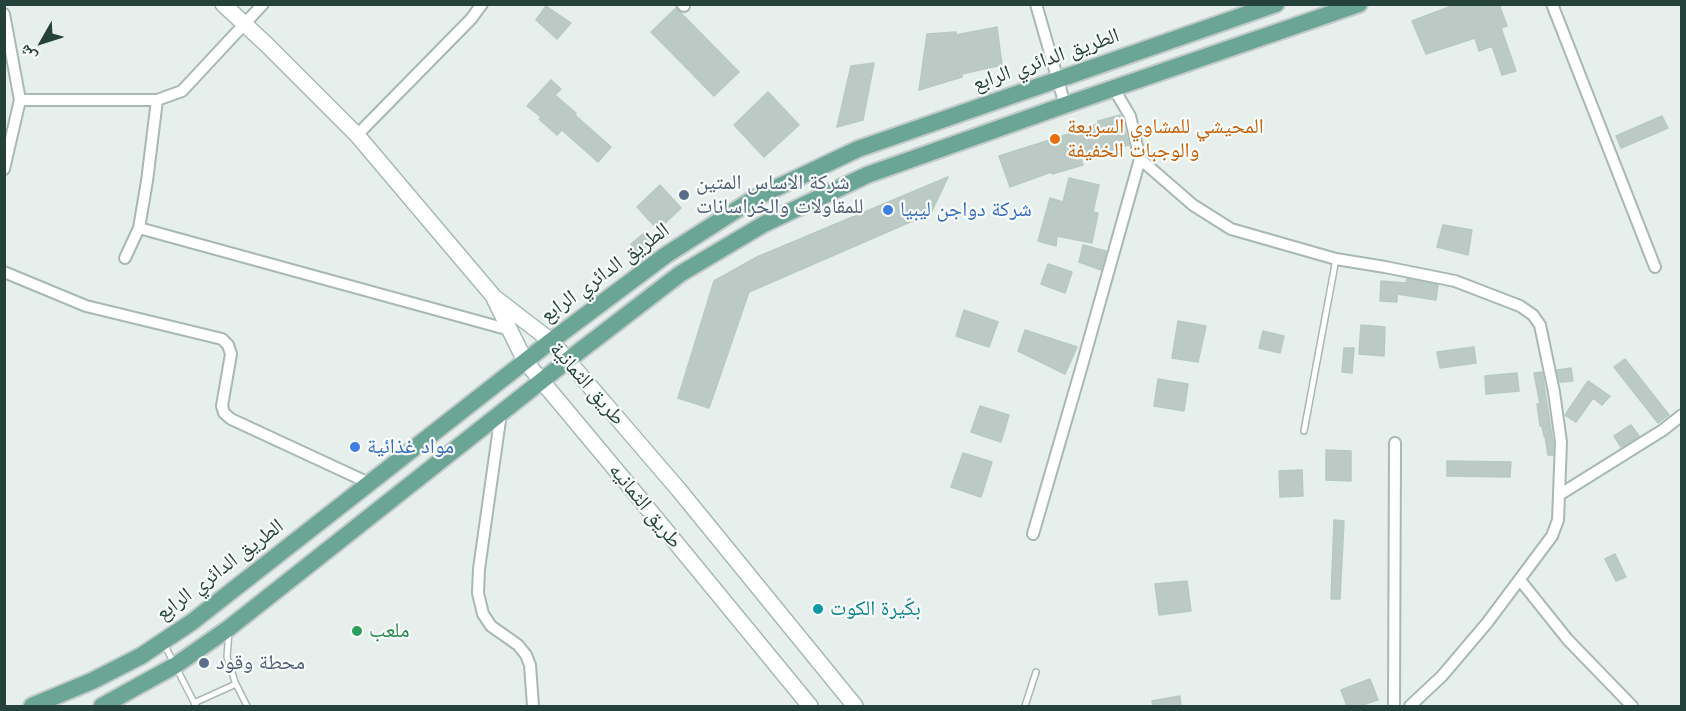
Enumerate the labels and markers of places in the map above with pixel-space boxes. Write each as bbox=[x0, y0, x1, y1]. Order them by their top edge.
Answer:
place label: المحيشي للمشاوي السريعة والوجبات الخفيفة bbox=[1067, 114, 1264, 164]
marker: المحيشي للمشاوي السريعة والوجبات الخفيفة bbox=[1048, 132, 1062, 146]
place label: شركة الاساس المتين للمقاولات والخراسانات bbox=[696, 170, 863, 220]
marker: شركة الاساس المتين للمقاولات والخراسانات bbox=[677, 188, 691, 202]
place label: شركة دواجن ليبيا bbox=[900, 197, 1032, 223]
marker: شركة دواجن ليبيا bbox=[881, 203, 895, 217]
place label: مواد غذائية bbox=[367, 434, 454, 460]
marker: مواد غذائية bbox=[348, 440, 362, 454]
place label: بكّيرة الكوت bbox=[830, 596, 921, 622]
marker: بكّيرة الكوت bbox=[811, 602, 825, 616]
place label: ملعب bbox=[369, 618, 410, 644]
marker: ملعب bbox=[350, 624, 364, 638]
place label: محطة وقود bbox=[216, 650, 305, 676]
marker: محطة وقود bbox=[197, 656, 211, 670]

